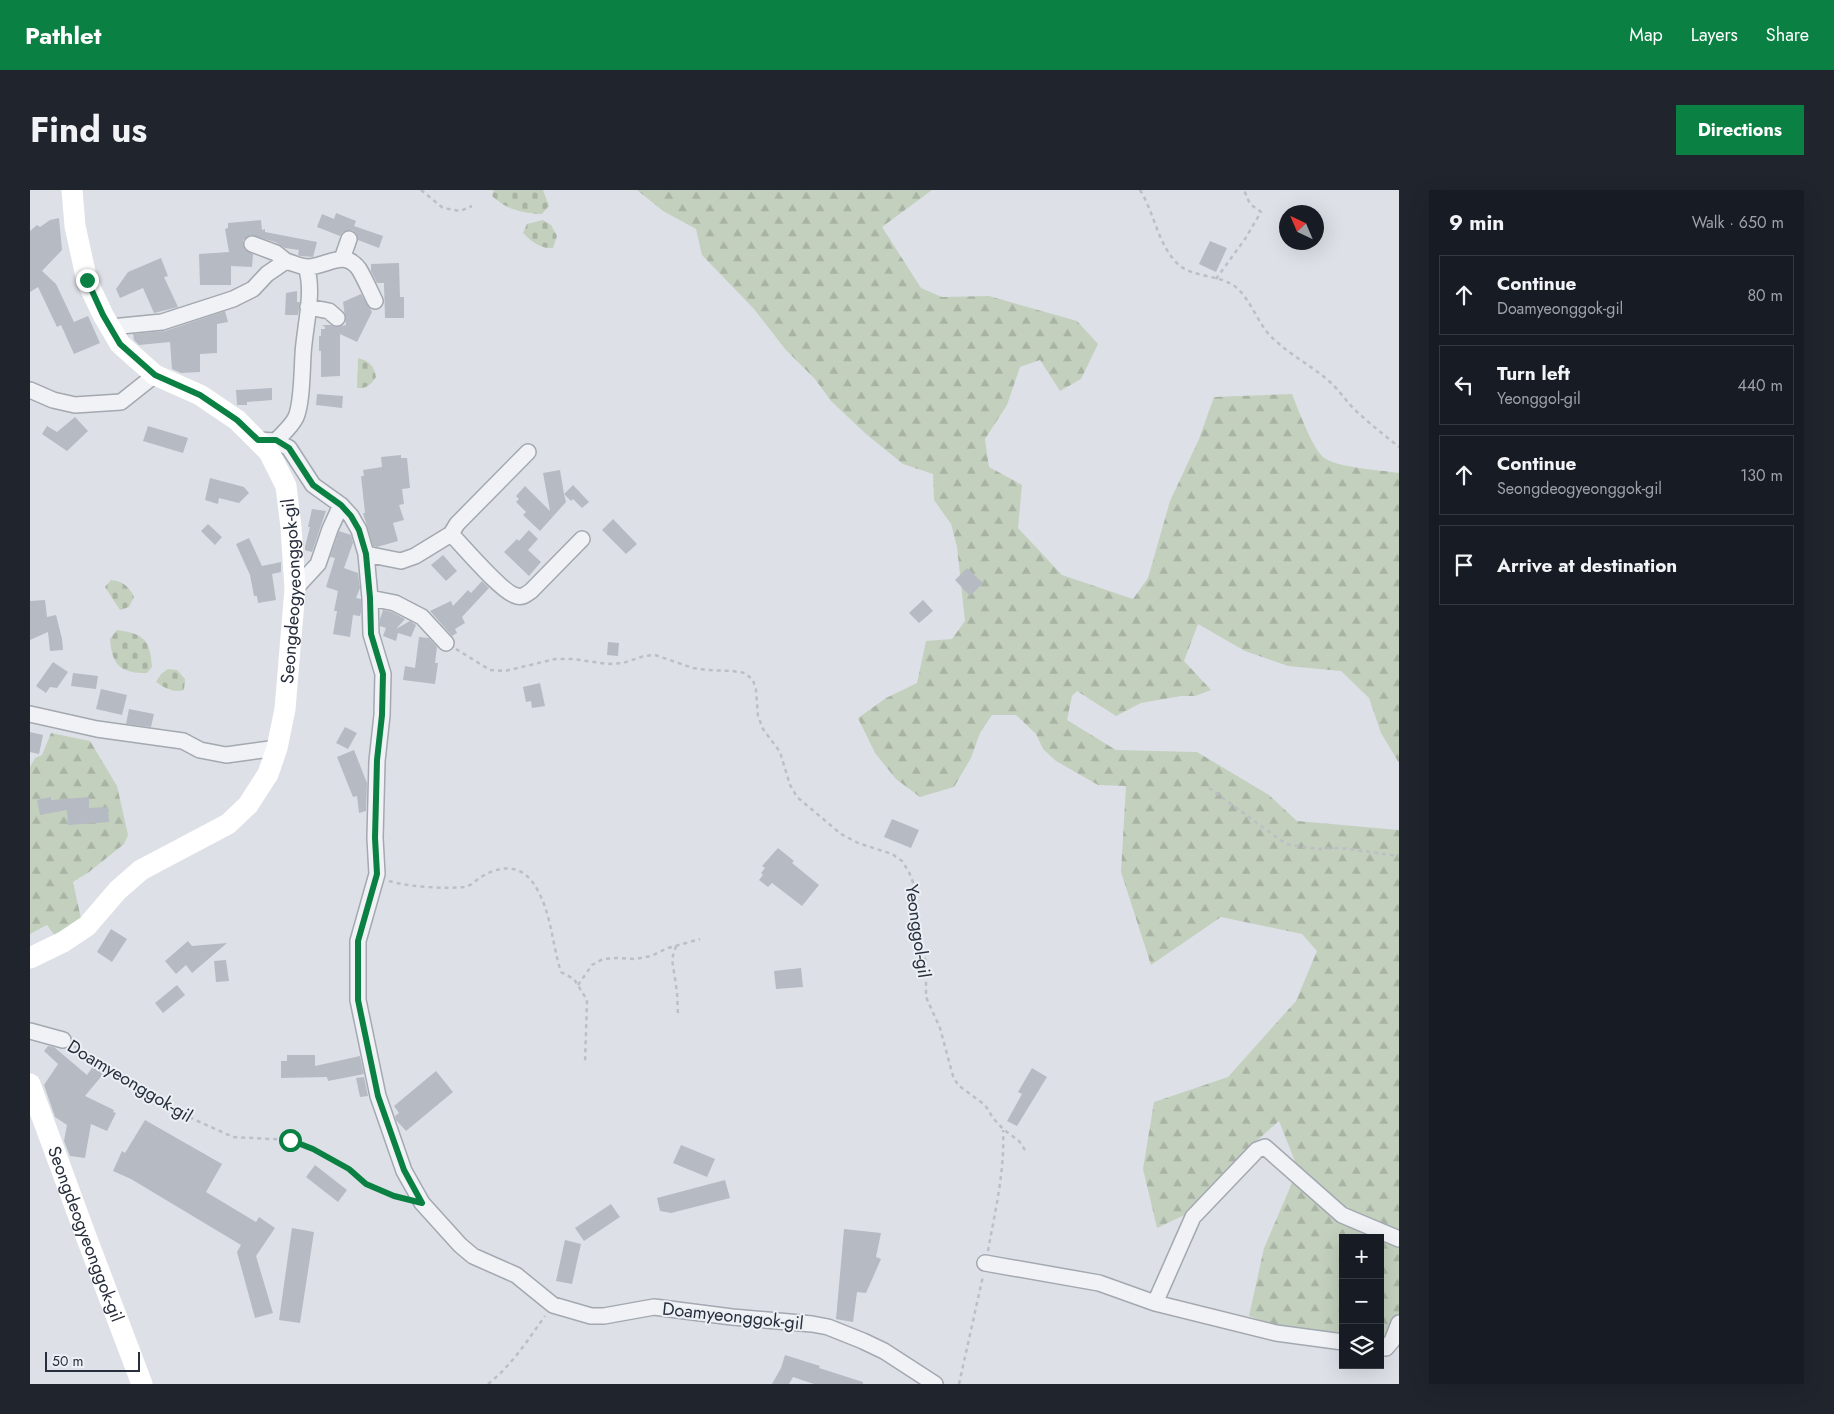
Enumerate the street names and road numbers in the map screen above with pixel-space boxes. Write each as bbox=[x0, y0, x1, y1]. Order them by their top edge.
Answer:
street label: Seongdeogyeonggok-gil bbox=[274, 497, 308, 685]
street label: Yeonggol-gil bbox=[899, 883, 937, 979]
street label: Doamyeonggok-gil bbox=[62, 1033, 198, 1129]
street label: Seongdeogyeonggok-gil bbox=[41, 1143, 130, 1326]
street label: Doamyeonggok-gil bbox=[661, 1296, 805, 1336]

